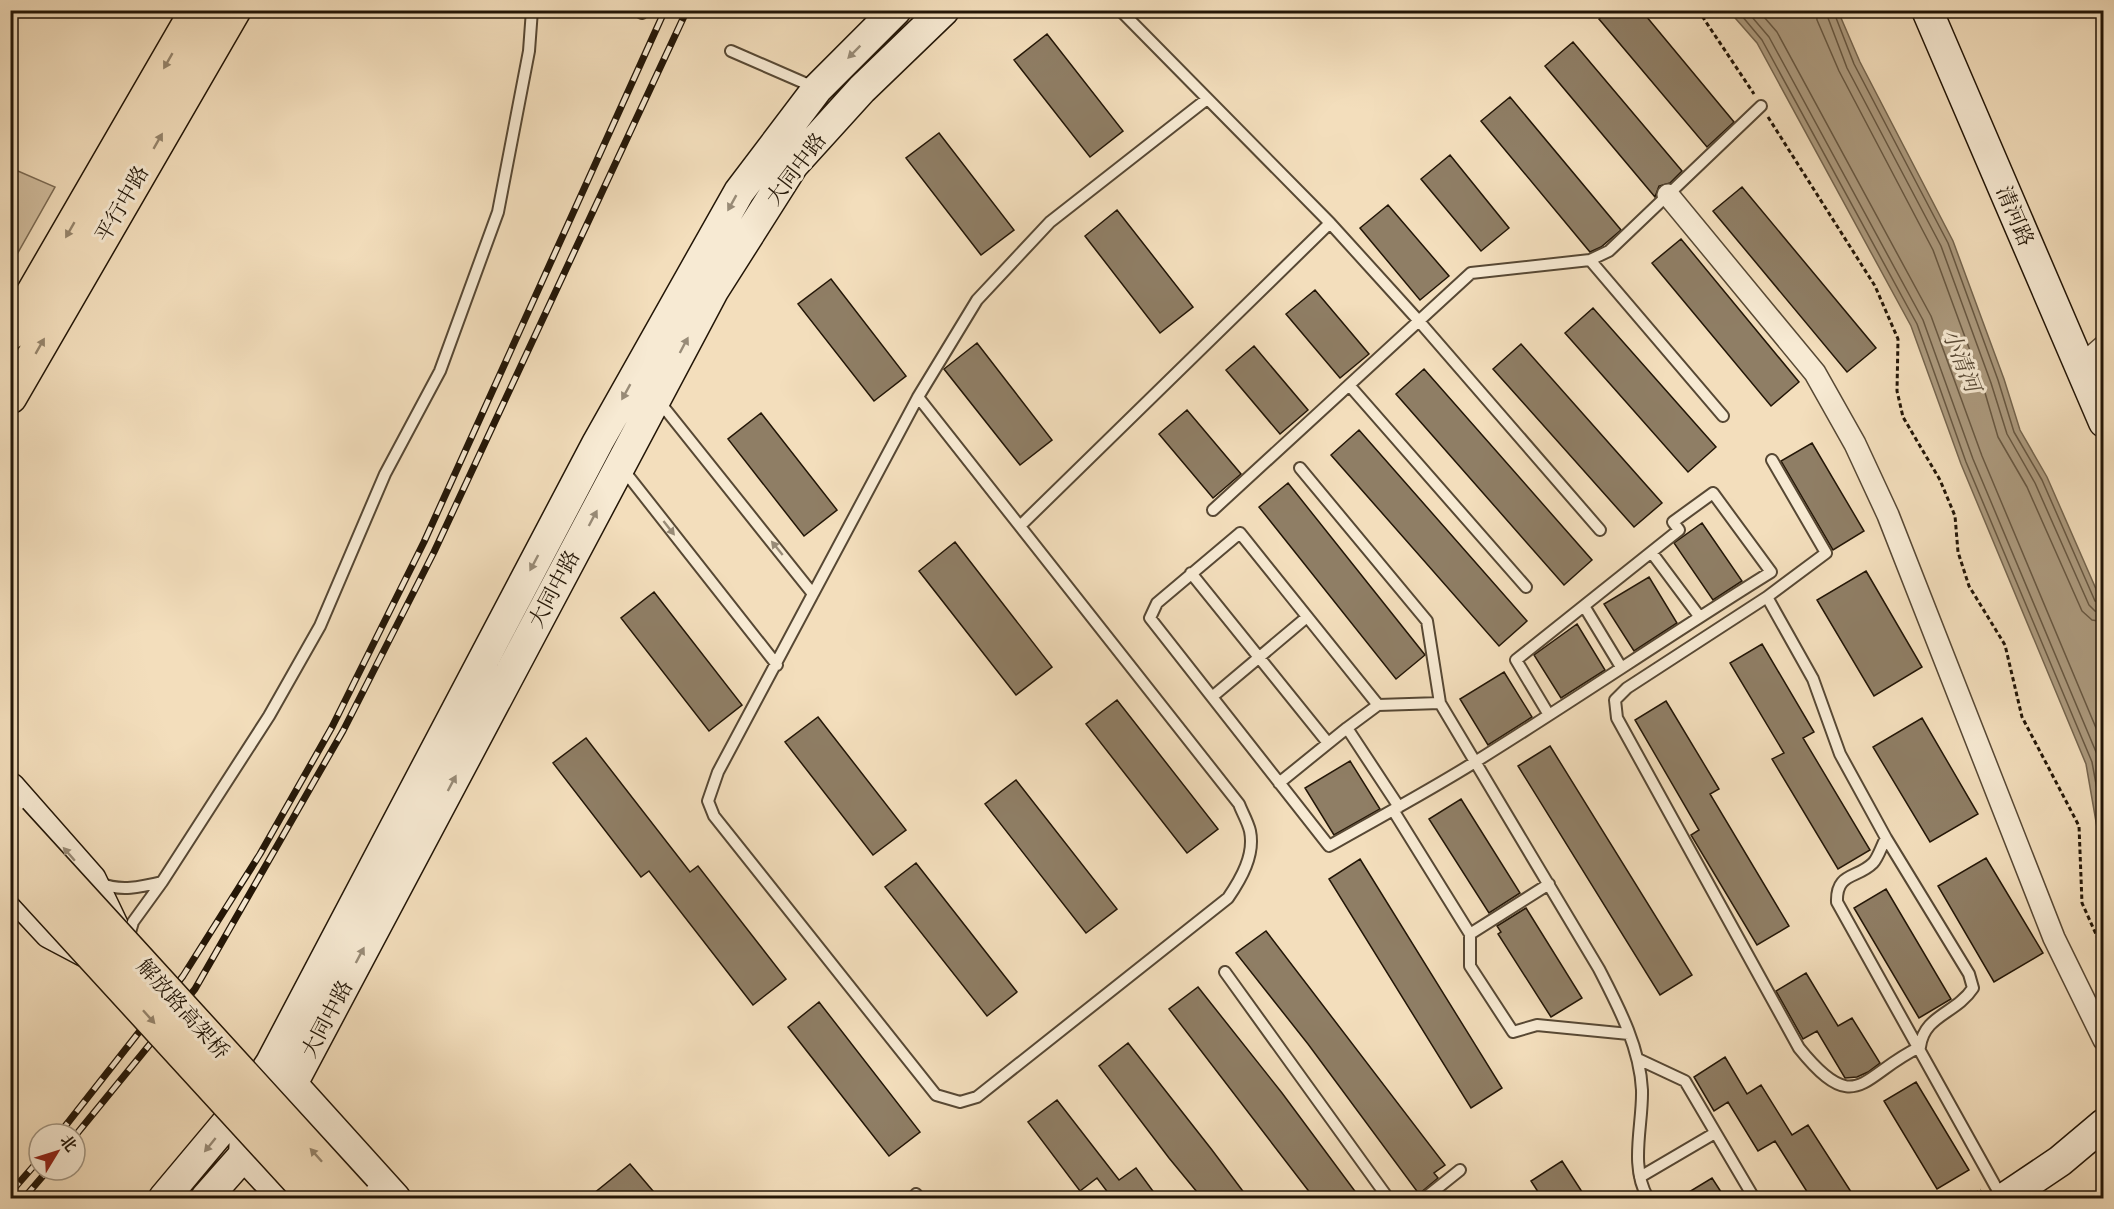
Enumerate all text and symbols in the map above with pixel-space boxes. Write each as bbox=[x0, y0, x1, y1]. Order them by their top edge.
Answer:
one-way arrow bbox=[848, 44, 862, 58]
one-way arrow bbox=[163, 53, 173, 70]
street label: 大同中路 bbox=[761, 128, 832, 211]
one-way arrow bbox=[153, 133, 164, 149]
street label: 平行中路 bbox=[91, 162, 155, 247]
street label: 清河路 bbox=[1990, 182, 2038, 250]
one-way arrow bbox=[728, 195, 738, 212]
one-way arrow bbox=[65, 222, 76, 238]
water label: 小清河 bbox=[1936, 325, 1987, 400]
one-way arrow bbox=[35, 337, 45, 354]
one-way arrow bbox=[679, 337, 689, 354]
one-way arrow bbox=[621, 384, 632, 400]
one-way arrow bbox=[588, 509, 597, 526]
one-way arrow bbox=[663, 520, 676, 536]
one-way arrow bbox=[770, 540, 783, 556]
street label: 大同中路 bbox=[524, 546, 586, 633]
one-way arrow bbox=[529, 555, 539, 572]
one-way arrow bbox=[447, 774, 457, 791]
one-way arrow bbox=[63, 847, 76, 862]
one-way arrow bbox=[355, 946, 365, 963]
street label: 解放路高架桥 bbox=[130, 954, 234, 1065]
street label: 大同中路 bbox=[297, 976, 359, 1063]
one-way arrow bbox=[142, 1009, 155, 1024]
north arrow bbox=[27, 1122, 87, 1182]
text: 北 bbox=[55, 1131, 81, 1156]
one-way arrow bbox=[204, 1137, 216, 1152]
one-way arrow bbox=[310, 1148, 323, 1163]

